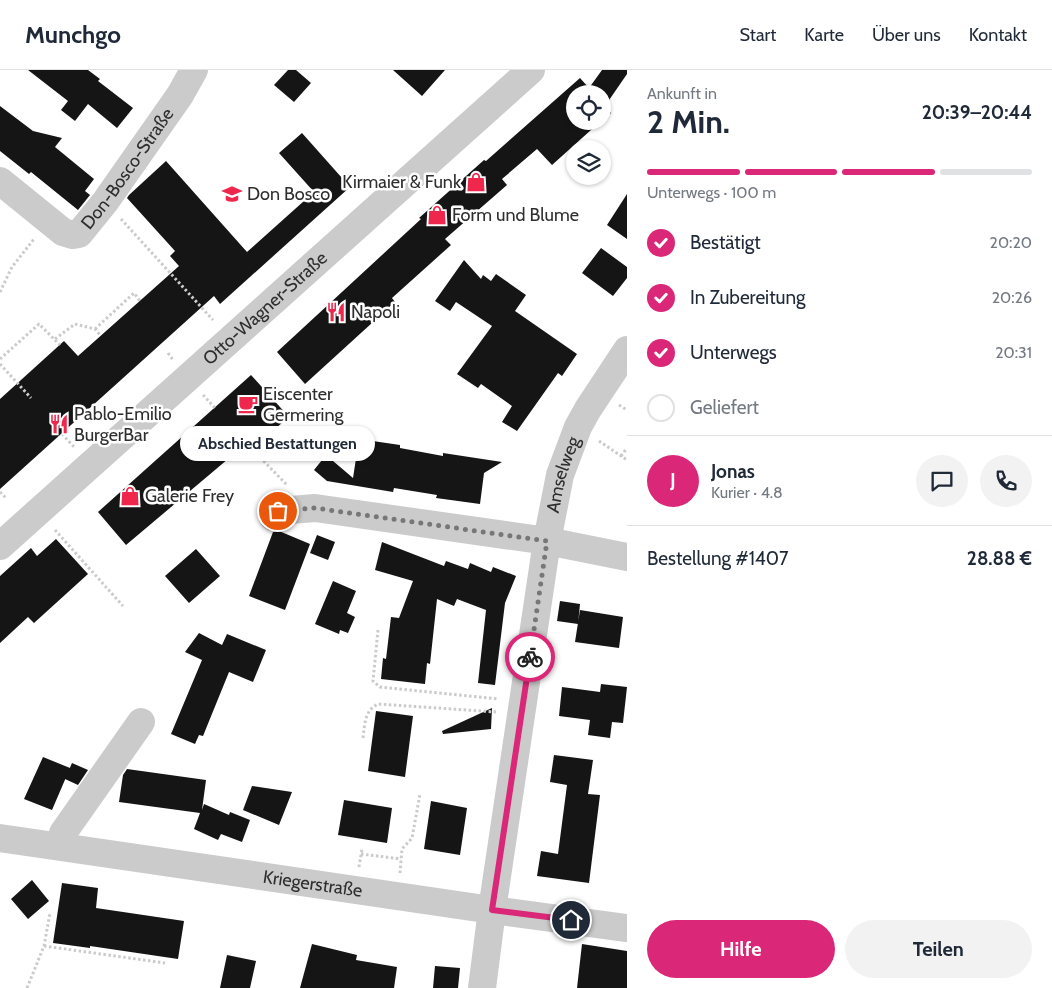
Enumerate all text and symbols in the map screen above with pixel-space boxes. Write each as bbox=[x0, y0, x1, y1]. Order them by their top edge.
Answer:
text: Munchgo bbox=[25, 20, 121, 49]
text: Start bbox=[740, 24, 776, 46]
text: Karte bbox=[804, 24, 844, 46]
text: Über uns bbox=[872, 24, 941, 46]
text: Kontakt bbox=[969, 24, 1027, 46]
text: Ankunft in bbox=[647, 84, 717, 103]
map controls bbox=[566, 85, 611, 185]
button: locate bbox=[566, 85, 611, 130]
text: 20:39–20:44 bbox=[922, 101, 1032, 124]
text: 2 Min. bbox=[647, 102, 730, 141]
street label: Don-Bosco-Straße bbox=[76, 104, 178, 234]
button: layers bbox=[566, 140, 611, 185]
place label: Kirmaier & Funk bbox=[342, 171, 462, 193]
shop icon: Kirmaier & Funk bbox=[465, 171, 487, 193]
school or university icon: Don Bosco bbox=[221, 183, 243, 205]
place label: Don Bosco bbox=[247, 183, 330, 205]
text: Unterwegs · 100 m bbox=[647, 183, 776, 202]
shop icon: Form und Blume bbox=[426, 204, 448, 226]
place label: Form und Blume bbox=[452, 204, 579, 226]
icon: check bbox=[647, 229, 675, 257]
text: Bestätigt bbox=[690, 231, 761, 254]
text: 20:20 bbox=[990, 233, 1032, 252]
street label: Otto-Wagner-Straße bbox=[198, 247, 332, 370]
icon: check bbox=[647, 284, 675, 312]
text: In Zubereitung bbox=[690, 286, 806, 309]
text: 20:26 bbox=[992, 288, 1032, 307]
restaurant icon: Napoli bbox=[325, 301, 347, 323]
place label: Napoli bbox=[351, 301, 400, 323]
icon: check bbox=[647, 339, 675, 367]
text: Unterwegs bbox=[690, 341, 777, 364]
text: 20:31 bbox=[995, 343, 1032, 362]
place label: Eiscenter Germering bbox=[263, 383, 344, 426]
cafe icon: Eiscenter Germering bbox=[237, 393, 259, 415]
text: Geliefert bbox=[690, 396, 759, 419]
place label: Pablo-Emilio BurgerBar bbox=[74, 403, 172, 446]
restaurant icon: Pablo-Emilio BurgerBar bbox=[48, 413, 70, 435]
callout: Abschied Bestattungen bbox=[180, 426, 376, 461]
street label: Amselweg bbox=[542, 432, 585, 515]
text: Abschied Bestattungen bbox=[198, 434, 357, 453]
button: chat bbox=[916, 455, 968, 507]
button: phone bbox=[980, 455, 1032, 507]
text: Jonas bbox=[711, 460, 755, 483]
text: J bbox=[670, 469, 676, 492]
text: Kurier · 4.8 bbox=[711, 483, 783, 502]
shop icon: Galerie Frey bbox=[119, 485, 141, 507]
place label: Galerie Frey bbox=[145, 485, 234, 507]
pin bbox=[257, 490, 299, 532]
icon: bag bbox=[264, 497, 292, 525]
text: Bestellung #1407 bbox=[647, 547, 788, 570]
text: 28.88 € bbox=[967, 547, 1032, 570]
courier bbox=[505, 632, 555, 682]
icon: bike bbox=[516, 643, 544, 671]
street label: Kriegerstraße bbox=[262, 866, 364, 902]
pin bbox=[550, 899, 592, 941]
icon: home bbox=[557, 906, 585, 934]
button: Hilfe bbox=[647, 920, 835, 978]
button: Teilen bbox=[845, 920, 1032, 978]

